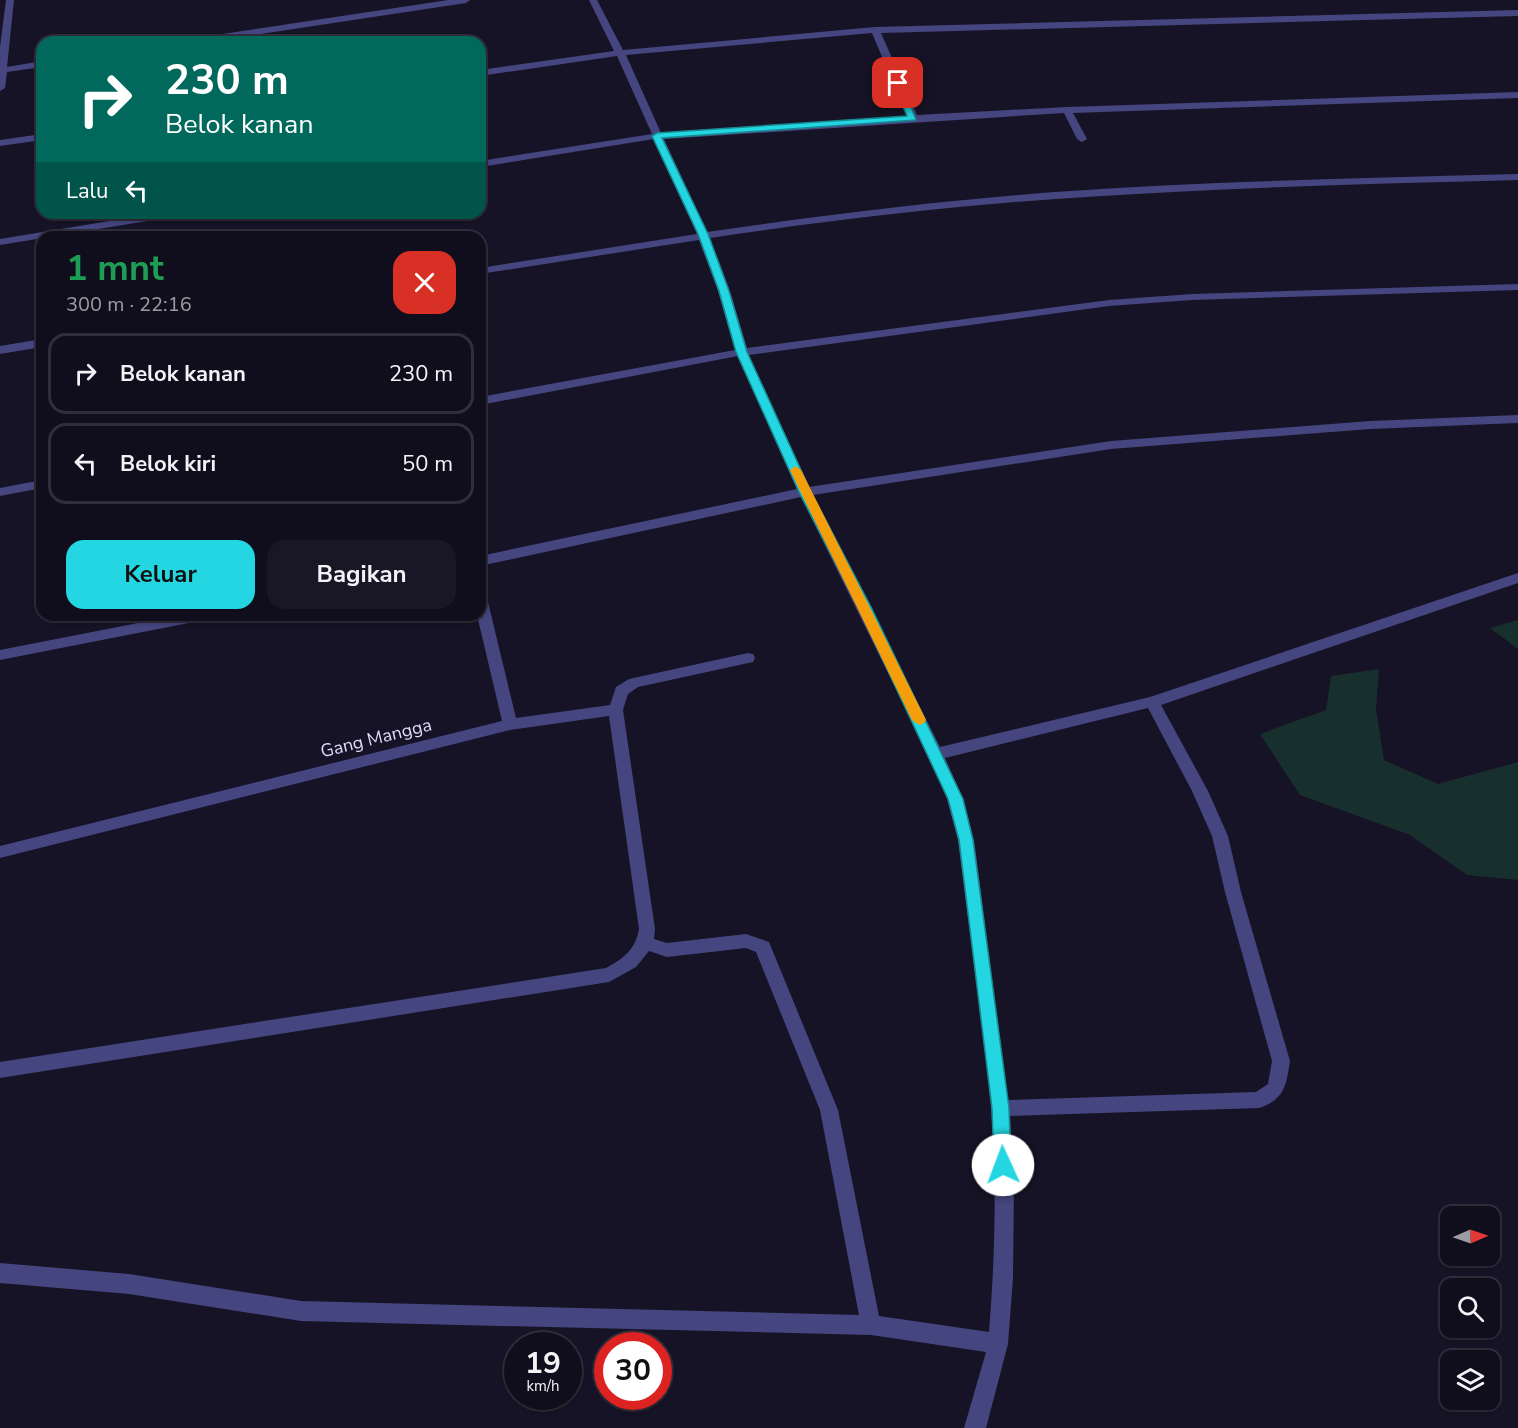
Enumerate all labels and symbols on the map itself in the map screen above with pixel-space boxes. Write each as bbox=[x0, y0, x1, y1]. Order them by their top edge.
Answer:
pin bbox=[872, 57, 923, 108]
street label: Gang Mangga bbox=[318, 713, 434, 763]
position arrow bbox=[971, 1133, 1035, 1197]
north arrow bbox=[1440, 1206, 1500, 1266]
speed limit sign: 30 bbox=[594, 1332, 672, 1410]

